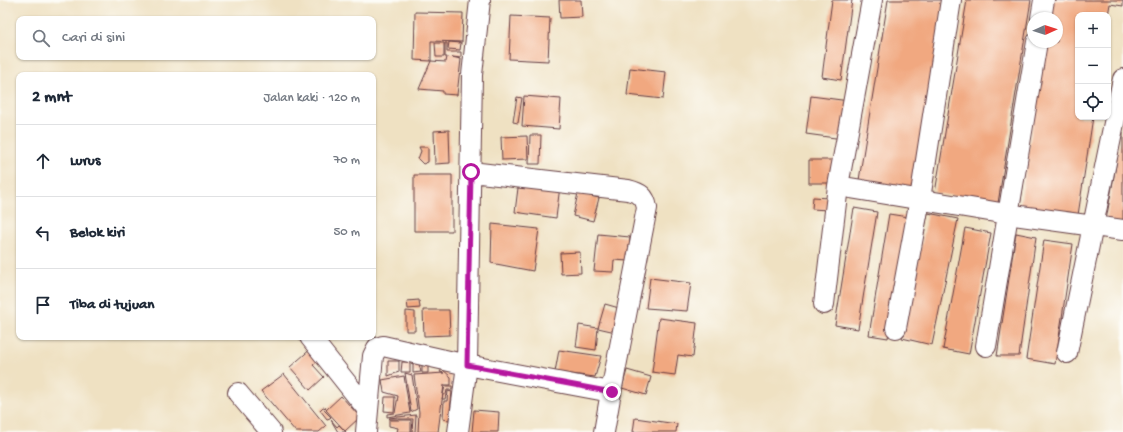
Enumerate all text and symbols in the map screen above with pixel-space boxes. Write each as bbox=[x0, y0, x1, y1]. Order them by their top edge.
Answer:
north arrow bbox=[1027, 12, 1063, 48]
map controls bbox=[1075, 12, 1111, 120]
button: + bbox=[1075, 12, 1111, 48]
search box bbox=[16, 16, 376, 60]
icon: search bbox=[30, 27, 52, 49]
text: Cari di sini bbox=[62, 29, 125, 47]
button: − bbox=[1075, 48, 1111, 84]
button: locate bbox=[1075, 84, 1111, 120]
text: 2 mnt bbox=[32, 88, 71, 108]
text: Jalan kaki · 120 m bbox=[263, 91, 360, 106]
icon: ahead bbox=[32, 150, 54, 172]
text: Lurus bbox=[70, 152, 100, 170]
text: 70 m bbox=[334, 153, 360, 168]
route start bbox=[462, 163, 480, 181]
icon: left bbox=[32, 222, 54, 244]
text: Belok kiri bbox=[70, 224, 125, 242]
text: 50 m bbox=[333, 225, 360, 240]
icon: arrive bbox=[32, 294, 54, 316]
text: Tiba di tujuan bbox=[70, 296, 154, 314]
route end bbox=[603, 383, 621, 401]

